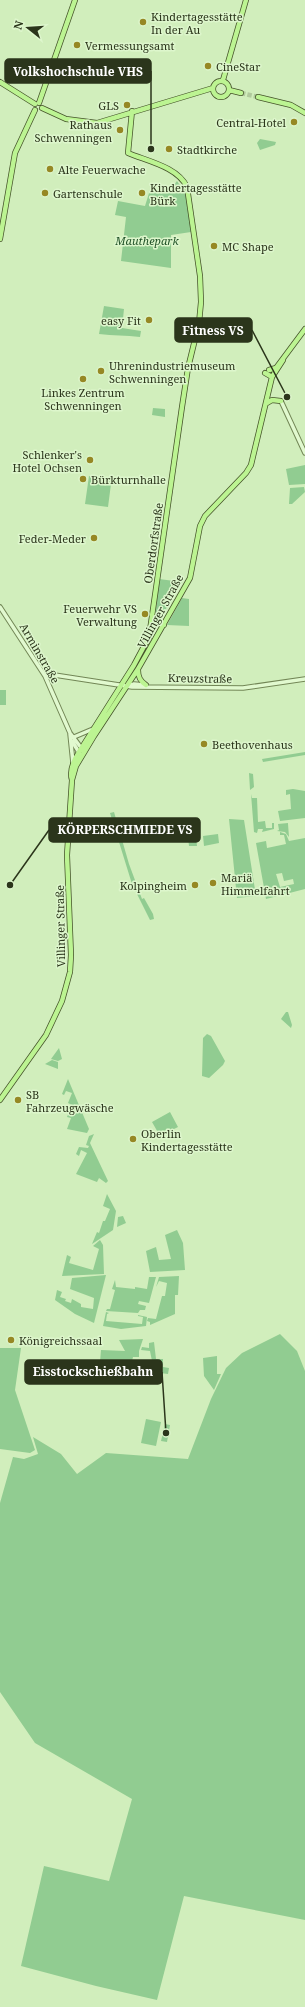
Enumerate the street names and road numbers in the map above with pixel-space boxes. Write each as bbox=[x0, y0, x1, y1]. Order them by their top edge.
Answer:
street label: Oberdorfstraße bbox=[140, 502, 166, 584]
street label: Villinger Straße bbox=[134, 571, 187, 651]
street label: Arminstraße bbox=[17, 620, 63, 686]
street label: Kreuzstraße bbox=[168, 670, 232, 686]
street label: Villinger Straße bbox=[52, 885, 68, 967]

